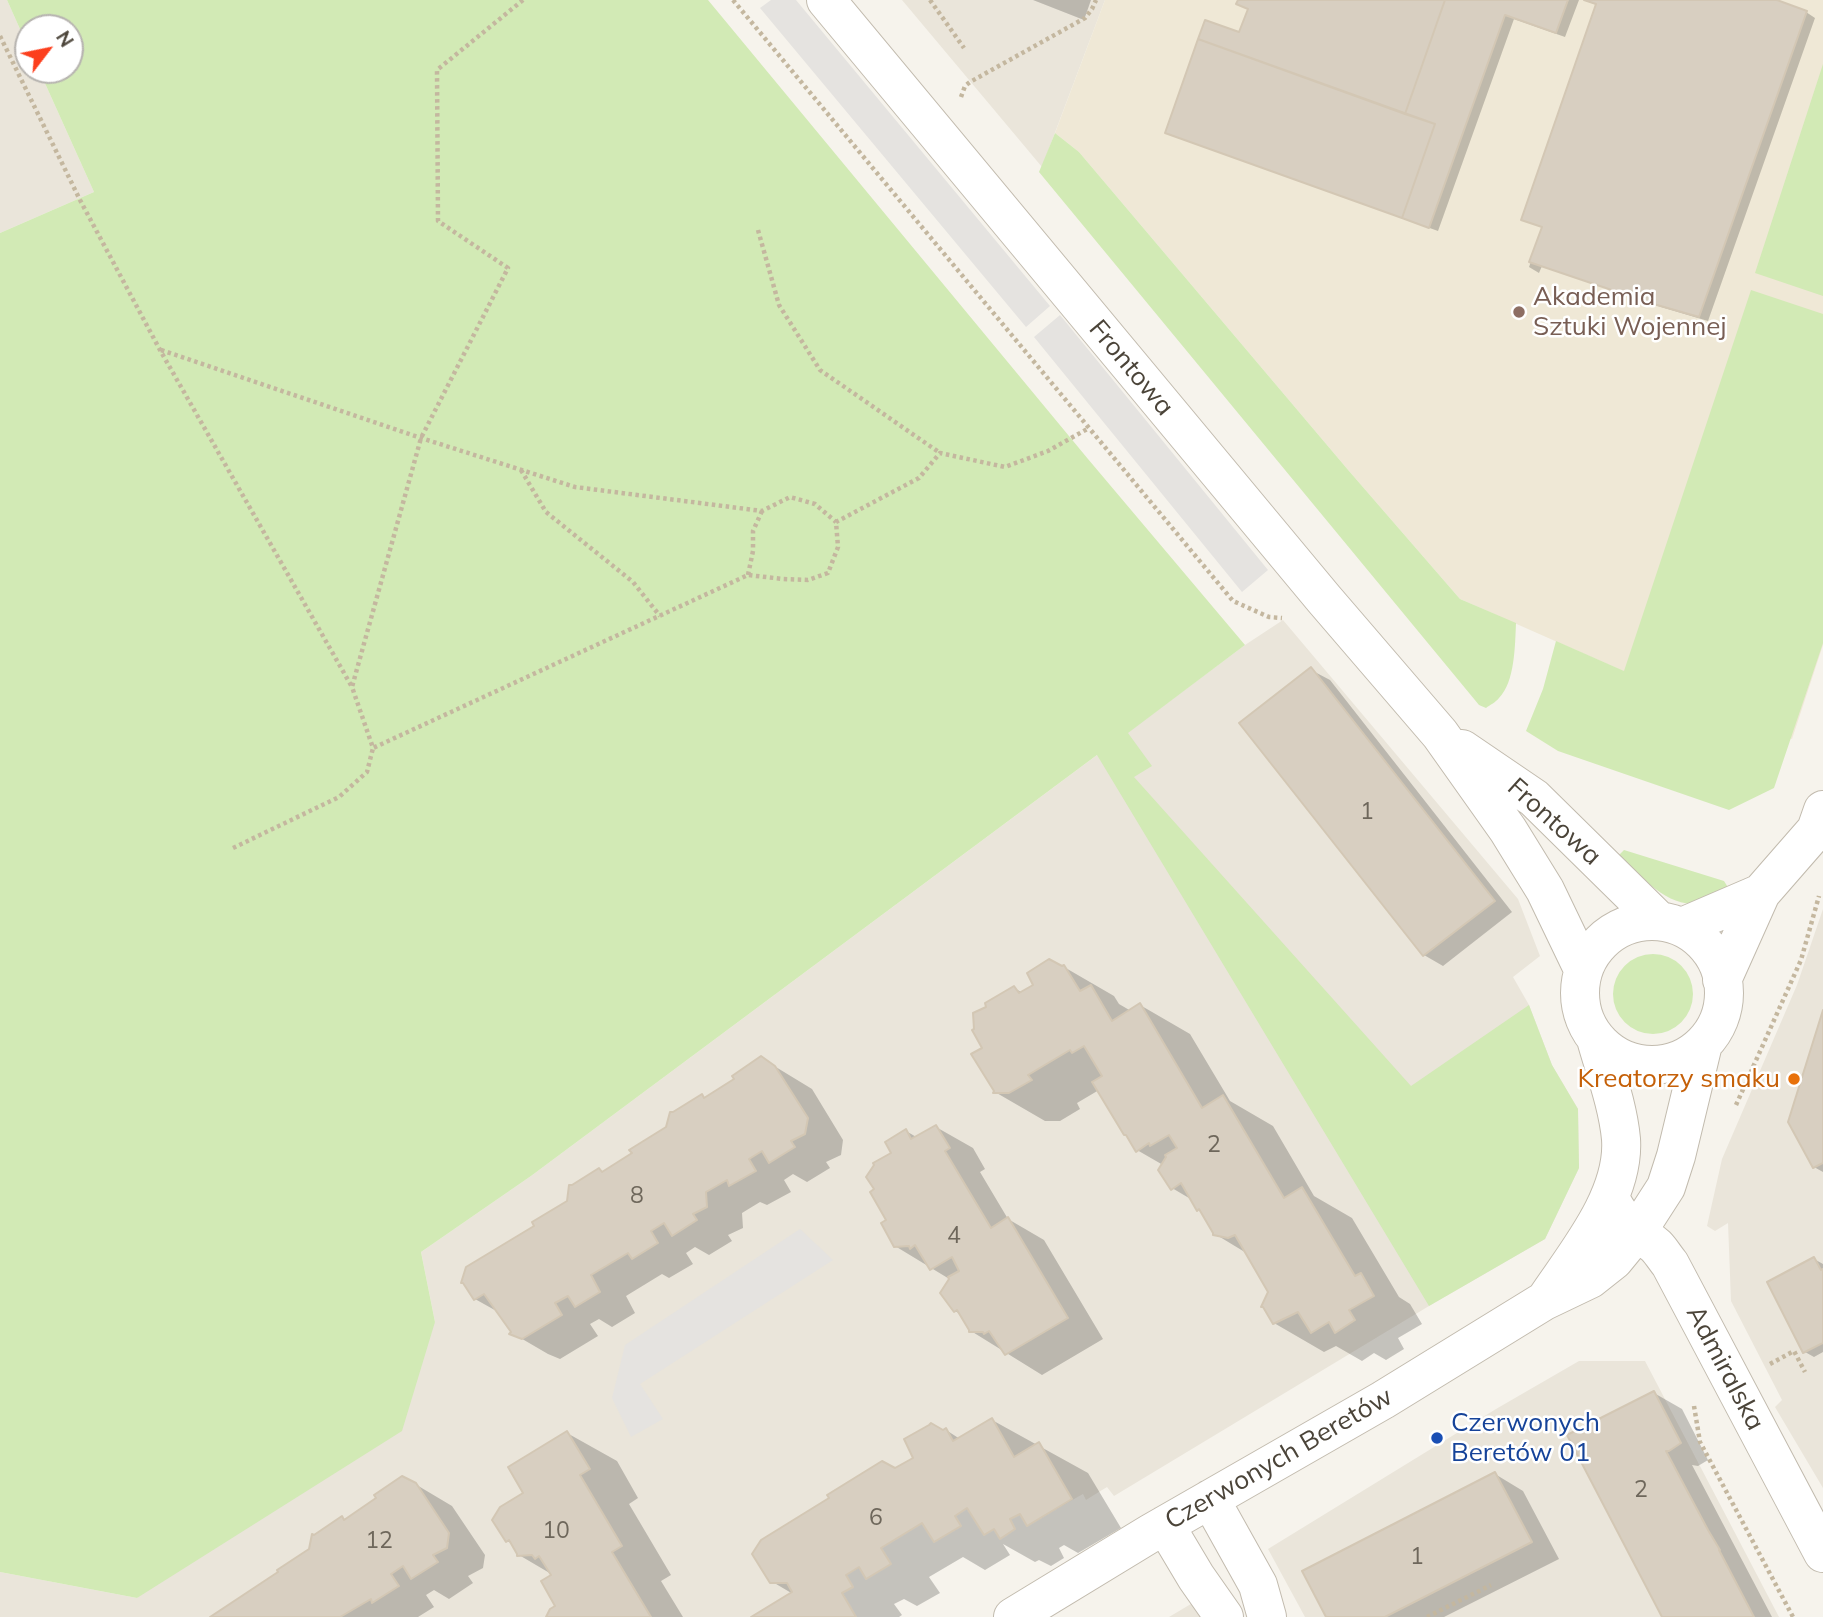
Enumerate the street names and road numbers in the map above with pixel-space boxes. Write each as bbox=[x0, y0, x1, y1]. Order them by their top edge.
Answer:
street label: Frontowa bbox=[1082, 314, 1180, 422]
street label: Frontowa bbox=[1501, 772, 1607, 872]
street label: Admiralska bbox=[1679, 1300, 1771, 1436]
street label: Czerwonych Beretów bbox=[1160, 1381, 1398, 1537]

